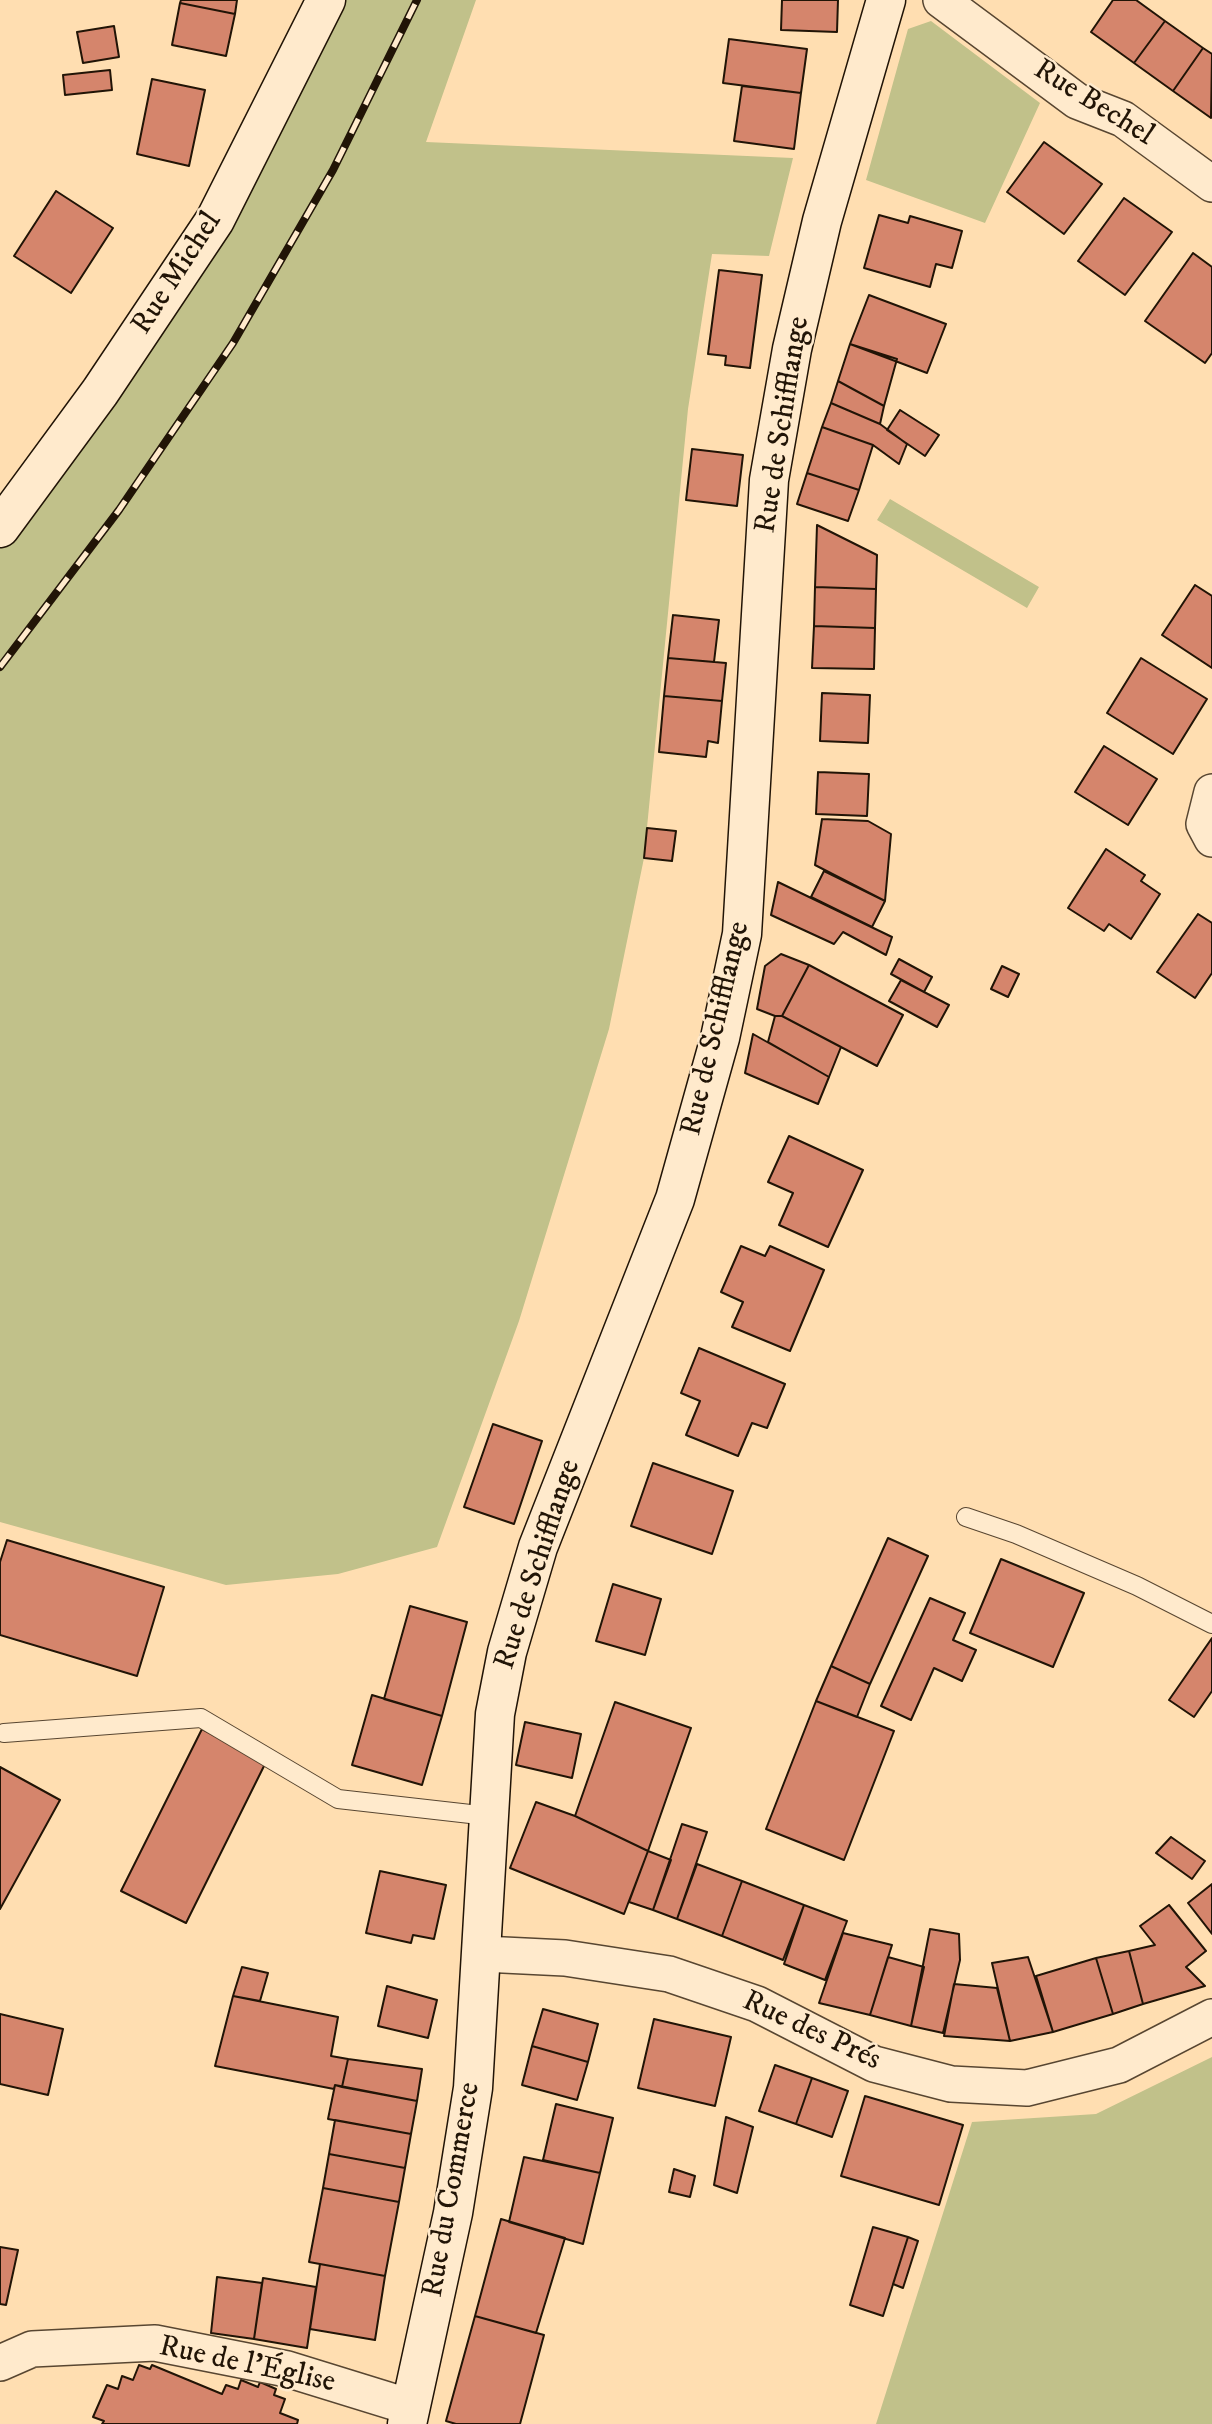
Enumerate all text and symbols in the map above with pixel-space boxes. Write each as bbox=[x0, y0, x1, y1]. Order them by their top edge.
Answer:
street label: Rue Bechel bbox=[1026, 53, 1160, 155]
street label: Rue Michel bbox=[125, 206, 231, 342]
street label: Rue de Schifflange bbox=[749, 314, 819, 536]
street label: Rue de Schifflange bbox=[675, 918, 759, 1140]
street label: Rue de Schifflange bbox=[488, 1456, 590, 1674]
street label: Rue des Prés bbox=[736, 1984, 886, 2080]
street label: Rue du Commerce bbox=[416, 2080, 490, 2300]
street label: Rue de l'Église bbox=[156, 2330, 338, 2402]

